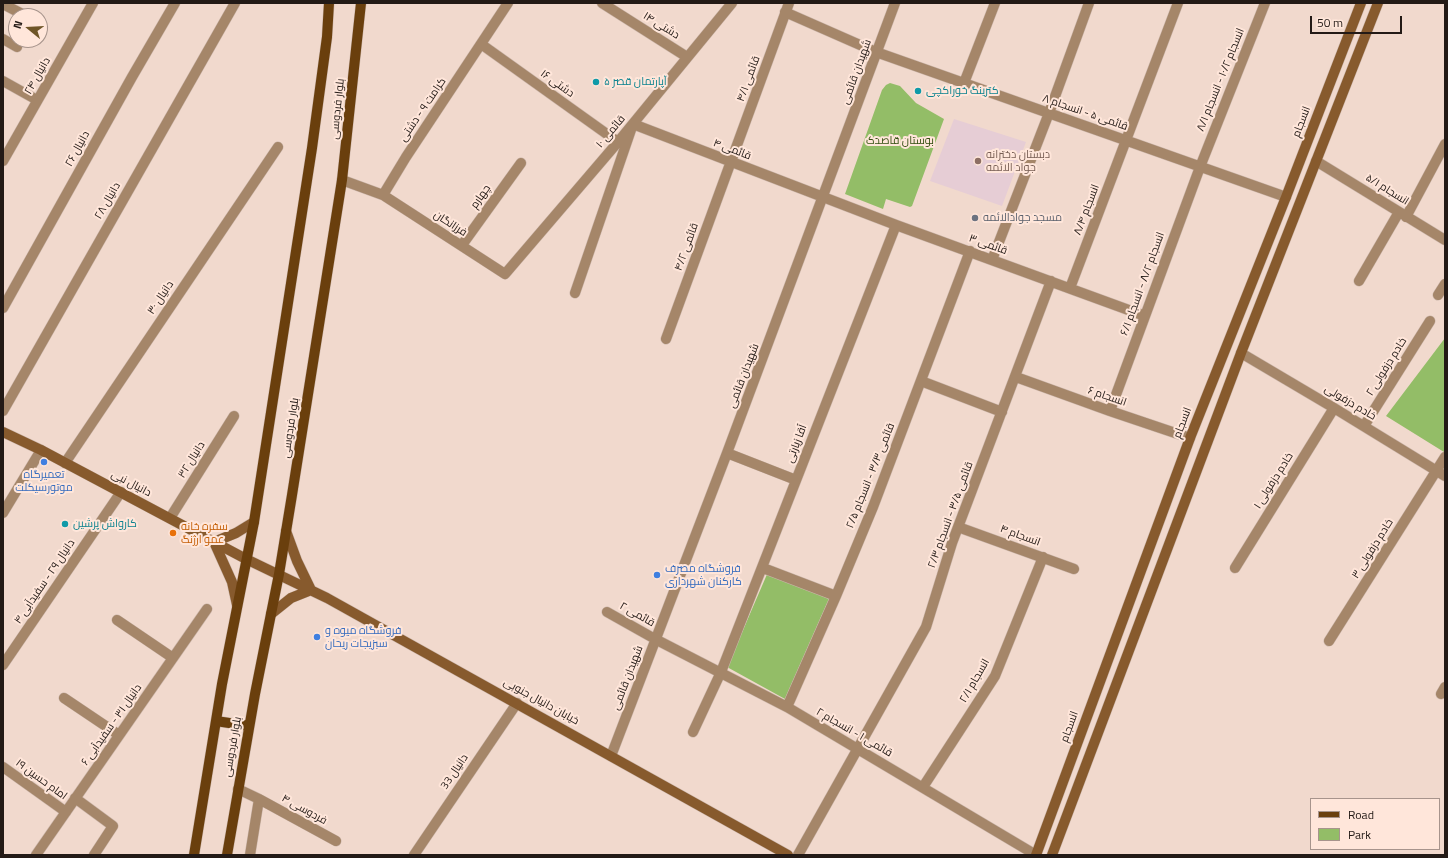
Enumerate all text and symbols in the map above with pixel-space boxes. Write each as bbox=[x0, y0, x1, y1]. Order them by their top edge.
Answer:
north arrow bbox=[8, 8, 48, 48]
scale bar bbox=[1312, 8, 1404, 34]
street label: دشتی ۱۴ bbox=[640, 10, 682, 42]
text: 50 m bbox=[1317, 13, 1343, 32]
text: N bbox=[9, 19, 26, 31]
street label: انسجام ۱۰/۲ - انسجام ۸/۱ bbox=[1194, 27, 1248, 133]
street label: شهیدان قائمی bbox=[839, 38, 875, 106]
street label: قائمی ۴/۱ bbox=[735, 54, 763, 104]
street label: دانیال ۲۴ bbox=[22, 55, 54, 97]
street label: دشتی ۱۶ bbox=[538, 67, 576, 101]
street label: کرامت ۹ - دشتی bbox=[397, 75, 449, 145]
place label: آپارتمان قصر ۵ bbox=[604, 75, 667, 89]
marker: آپارتمان قصر ۵ bbox=[591, 77, 601, 87]
street label: بلوار فردوسی bbox=[328, 78, 348, 140]
place label: کترینگ خوراکچی bbox=[926, 84, 999, 98]
marker: کترینگ خوراکچی bbox=[913, 86, 923, 96]
street label: قائمی ۵ - انسجام ۸ bbox=[1041, 92, 1129, 134]
street label: انسجام bbox=[1290, 105, 1314, 139]
street label: قائمی ۱۰ bbox=[594, 113, 628, 151]
street label: دانیال ۲۶ bbox=[63, 129, 93, 169]
park label: بوستان قاصدک bbox=[866, 134, 934, 148]
street label: قائمی ۴ bbox=[711, 137, 753, 163]
place label: دبستان دخترانه جواد الائمه bbox=[986, 148, 1050, 174]
marker: دبستان دخترانه جواد الائمه bbox=[973, 156, 983, 166]
street label: انسجام ۵/۱ bbox=[1363, 172, 1411, 208]
street label: دانیال ۲۸ bbox=[92, 180, 124, 222]
street label: چهارم bbox=[468, 182, 494, 212]
street label: انسجام ۸/۴ bbox=[1071, 183, 1103, 237]
street label: فرزانگان bbox=[431, 208, 469, 240]
place label: مسجد جوادالائمه bbox=[983, 211, 1062, 225]
marker: مسجد جوادالائمه bbox=[970, 213, 980, 223]
street label: قائمی ۴/۲ bbox=[672, 221, 702, 273]
street label: انسجام ۸/۲ - انسجام ۶/۱ bbox=[1118, 230, 1168, 338]
street label: قائمی ۳ bbox=[967, 232, 1009, 258]
street label: دانیال ۳۰ bbox=[145, 279, 177, 317]
street label: خادم دزفولی ۲ bbox=[1364, 335, 1410, 399]
street label: شهیدان قائمی bbox=[726, 342, 762, 410]
street label: خادم دزفولی bbox=[1322, 382, 1378, 424]
street label: انسجام ۶ bbox=[1086, 384, 1128, 410]
street label: بلوار فردوسی bbox=[280, 397, 302, 459]
street label: انسجام bbox=[1171, 406, 1195, 440]
street label: قائمی ۳/۳ - انسجام ۲/۵ bbox=[844, 421, 898, 531]
street label: آقا زیارتی bbox=[784, 423, 810, 465]
street label: دانیال ۳۲ bbox=[176, 439, 208, 481]
street label: خادم دزفولی ۱ bbox=[1252, 450, 1296, 512]
marker: تعمیرگاه موتورسیکلت bbox=[39, 457, 49, 467]
street label: قائمی ۳/۵ - انسجام ۲/۳ bbox=[926, 460, 976, 570]
place label: تعمیرگاه موتورسیکلت bbox=[15, 468, 73, 494]
street label: دانیال نبی bbox=[109, 468, 153, 500]
place label: کارواش پرشین bbox=[73, 517, 137, 531]
street label: خادم دزفولی ۳ bbox=[1349, 517, 1397, 581]
marker: کارواش پرشین bbox=[60, 519, 70, 529]
place label: سفره خانه عمو ارژنگ bbox=[181, 520, 228, 546]
street label: انسجام ۴ bbox=[998, 523, 1042, 549]
marker: سفره خانه عمو ارژنگ bbox=[168, 528, 178, 538]
street label: دانیال ۲۹ - سفیدآبی ۴ bbox=[12, 537, 78, 627]
place label: فروشگاه مصرف کارکنان شهرداری bbox=[665, 562, 742, 588]
marker: فروشگاه مصرف کارکنان شهرداری bbox=[652, 570, 662, 580]
street label: قائمی ۲ bbox=[617, 600, 657, 630]
place label: فروشگاه میوه و سبزیجات ریحان bbox=[325, 624, 401, 650]
marker: فروشگاه میوه و سبزیجات ریحان bbox=[312, 632, 322, 642]
street label: شهیدان قائمی bbox=[610, 644, 646, 712]
street label: انسجام ۲/۱ bbox=[957, 657, 993, 705]
street label: خیابان دانیال جنوبی bbox=[501, 676, 581, 728]
street label: دانیال ۳۱ - سفیدآبی ۶ bbox=[79, 682, 145, 768]
street label: قائمی ۱ - انسجام ۲ bbox=[814, 706, 894, 760]
street label: انسجام bbox=[1058, 710, 1082, 744]
street label: بلوار فردوسی bbox=[221, 716, 245, 778]
street label: دانیال 33 bbox=[438, 752, 472, 792]
street label: امام حسین ۱۹ bbox=[13, 757, 69, 803]
street label: فردوسی ۴ bbox=[279, 792, 329, 828]
legend bbox=[1310, 798, 1440, 850]
text: Road bbox=[1348, 805, 1374, 824]
text: Park bbox=[1348, 825, 1371, 844]

